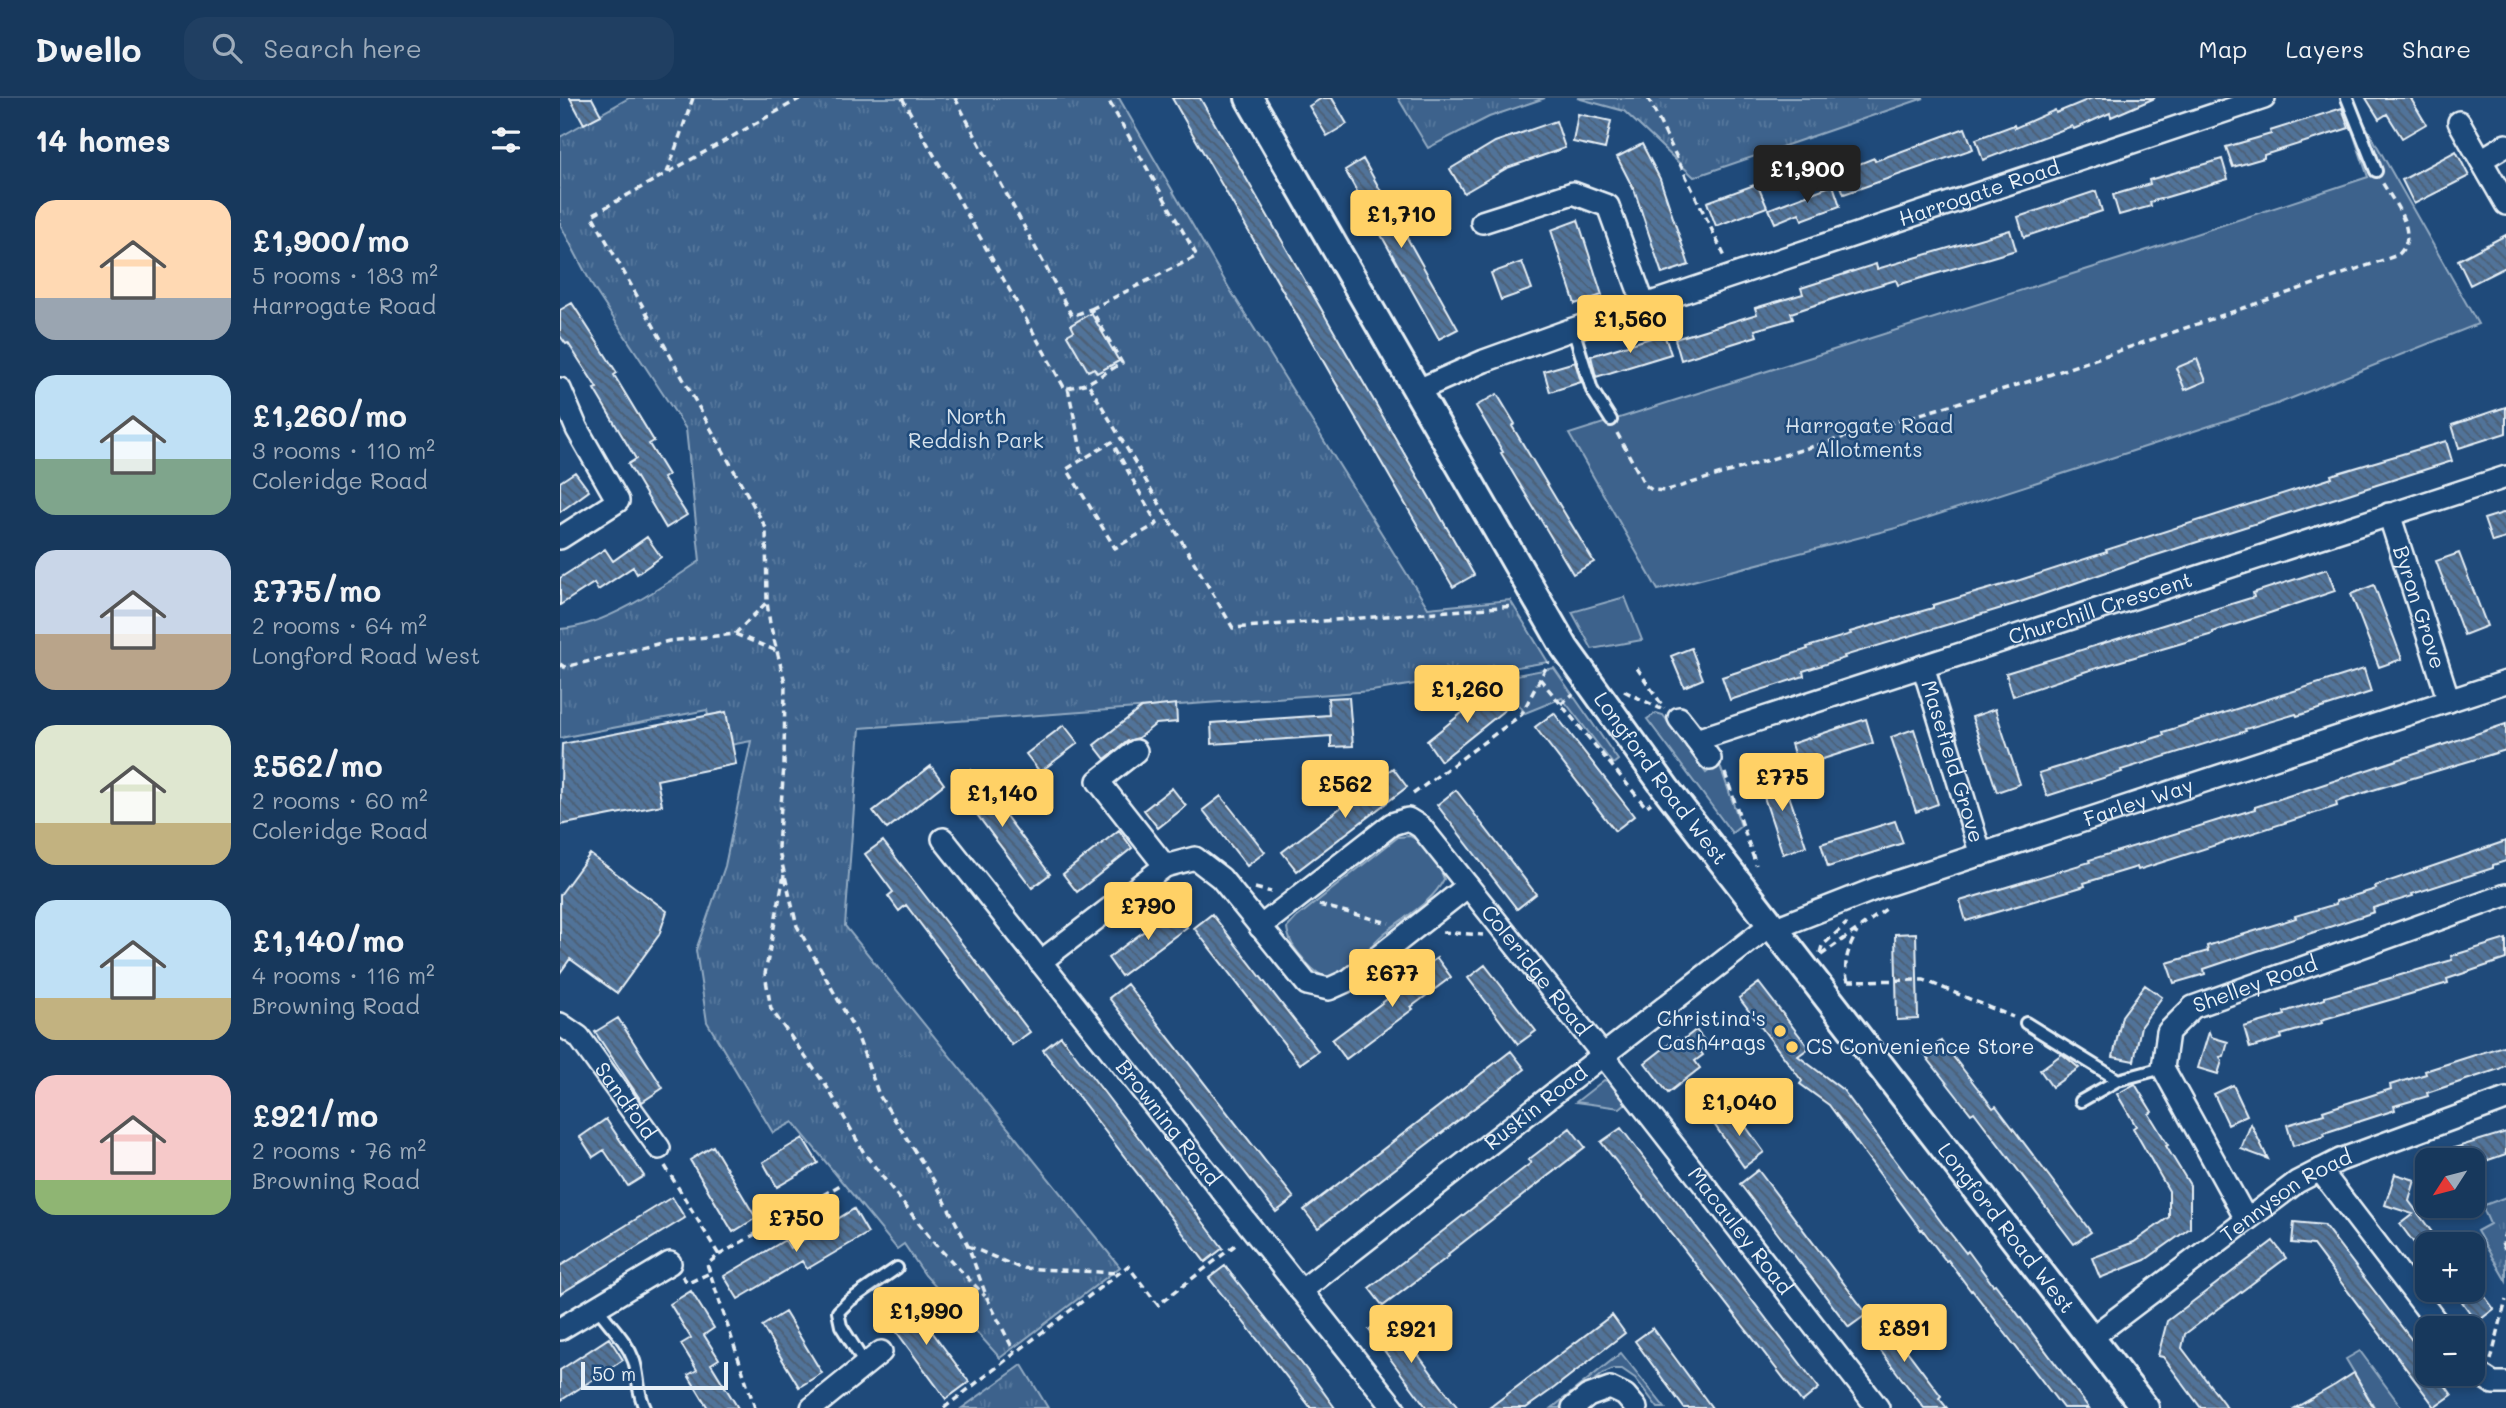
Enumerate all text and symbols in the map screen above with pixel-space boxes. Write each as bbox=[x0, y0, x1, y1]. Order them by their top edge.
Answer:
search box bbox=[184, 17, 674, 80]
text: Dwello bbox=[35, 27, 142, 70]
icon: search bbox=[208, 29, 246, 67]
text: Search here bbox=[264, 31, 422, 65]
text: Map bbox=[2199, 33, 2247, 64]
text: Layers bbox=[2285, 33, 2364, 64]
text: Share bbox=[2402, 33, 2471, 64]
text: 14 homes bbox=[35, 120, 171, 160]
icon: filters bbox=[487, 121, 525, 159]
pin: £1,900 bbox=[1750, 146, 1864, 205]
street label: Harrogate Road bbox=[1895, 152, 2063, 231]
text: £1,900 bbox=[1770, 153, 1844, 183]
pin: £1,710 bbox=[1344, 190, 1458, 250]
text: £1,710 bbox=[1366, 198, 1436, 228]
text: £1,900/mo bbox=[252, 220, 409, 260]
icon: home bbox=[91, 228, 175, 312]
text: 5 rooms · 183 m² bbox=[252, 260, 438, 290]
text: Harrogate Road bbox=[252, 290, 436, 320]
pin: £1,560 bbox=[1573, 296, 1687, 355]
text: £1,560 bbox=[1593, 303, 1667, 333]
text: £1,260/mo bbox=[252, 395, 407, 435]
park label: North Reddish Park bbox=[908, 402, 1044, 453]
icon: home bbox=[91, 403, 175, 487]
park label: Harrogate Road Allotments bbox=[1785, 411, 1953, 462]
text: 3 rooms · 110 m² bbox=[252, 435, 435, 465]
text: Coleridge Road bbox=[252, 465, 427, 495]
street label: Byron Grove bbox=[2388, 542, 2453, 672]
street label: Churchill Crescent bbox=[2005, 565, 2195, 650]
text: £775/mo bbox=[252, 570, 381, 610]
icon: home bbox=[91, 578, 175, 662]
text: 2 rooms · 64 m² bbox=[252, 610, 427, 640]
text: Longford Road West bbox=[252, 640, 480, 670]
pin: £1,260 bbox=[1410, 666, 1524, 725]
text: £1,260 bbox=[1430, 673, 1504, 703]
street label: Masefield Grove bbox=[1916, 677, 1991, 846]
street label: Longford Road West bbox=[1589, 686, 1735, 869]
text: £562/mo bbox=[252, 745, 383, 785]
icon: home bbox=[91, 753, 175, 837]
pin: £775 bbox=[1741, 754, 1823, 813]
pin: £562 bbox=[1304, 760, 1386, 820]
text: £775 bbox=[1755, 761, 1809, 791]
text: £562 bbox=[1318, 768, 1372, 798]
pin: £1,140 bbox=[945, 770, 1059, 829]
street label: Farley Way bbox=[2080, 771, 2196, 832]
text: £1,140 bbox=[966, 777, 1038, 807]
text: 2 rooms · 60 m² bbox=[252, 785, 428, 815]
text: Coleridge Road bbox=[252, 815, 427, 845]
pin: £790 bbox=[1107, 882, 1189, 942]
text: £790 bbox=[1120, 890, 1176, 920]
street label: Coleridge Road bbox=[1476, 898, 1597, 1041]
text: £1,140/mo bbox=[252, 920, 404, 960]
icon: home bbox=[91, 928, 175, 1012]
street label: Shelley Road bbox=[2189, 949, 2321, 1018]
pin: £677 bbox=[1351, 950, 1433, 1009]
text: £677 bbox=[1365, 957, 1419, 987]
text: 4 rooms · 116 m² bbox=[252, 960, 435, 990]
text: Browning Road bbox=[252, 990, 420, 1020]
place label: Christina's Cash4rags bbox=[1657, 1004, 1766, 1055]
marker: Christina's Cash4rags bbox=[1772, 1023, 1788, 1039]
place label: CS Convenience Store bbox=[1806, 1032, 2035, 1059]
marker: CS Convenience Store bbox=[1784, 1039, 1800, 1055]
street label: Browning Road bbox=[1111, 1053, 1227, 1190]
street label: Sandfold bbox=[589, 1056, 663, 1144]
street label: Ruskin Road bbox=[1478, 1058, 1592, 1155]
pin: £1,040 bbox=[1682, 1079, 1796, 1138]
text: £1,040 bbox=[1701, 1086, 1777, 1116]
text: £921/mo bbox=[252, 1095, 378, 1135]
icon: home bbox=[91, 1103, 175, 1187]
text: 2 rooms · 76 m² bbox=[252, 1135, 426, 1165]
street label: Longford Road West bbox=[1933, 1136, 2082, 1318]
street label: Tennyson Road bbox=[2214, 1142, 2355, 1247]
north arrow bbox=[2415, 1148, 2485, 1218]
map controls bbox=[2415, 1148, 2485, 1386]
street label: Macauley Road bbox=[1683, 1160, 1799, 1299]
text: Browning Road bbox=[252, 1165, 420, 1195]
pin: £750 bbox=[755, 1194, 837, 1254]
text: £750 bbox=[768, 1202, 824, 1232]
button: + bbox=[2415, 1232, 2485, 1302]
pin: £1,990 bbox=[869, 1288, 983, 1347]
text: £1,990 bbox=[889, 1295, 963, 1325]
pin: £891 bbox=[1863, 1304, 1945, 1364]
pin: £921 bbox=[1370, 1306, 1452, 1365]
text: £891 bbox=[1878, 1312, 1930, 1342]
text: £921 bbox=[1385, 1313, 1437, 1343]
button: − bbox=[2415, 1316, 2485, 1386]
scale bar bbox=[581, 1359, 728, 1391]
text: 50 m bbox=[592, 1361, 636, 1386]

